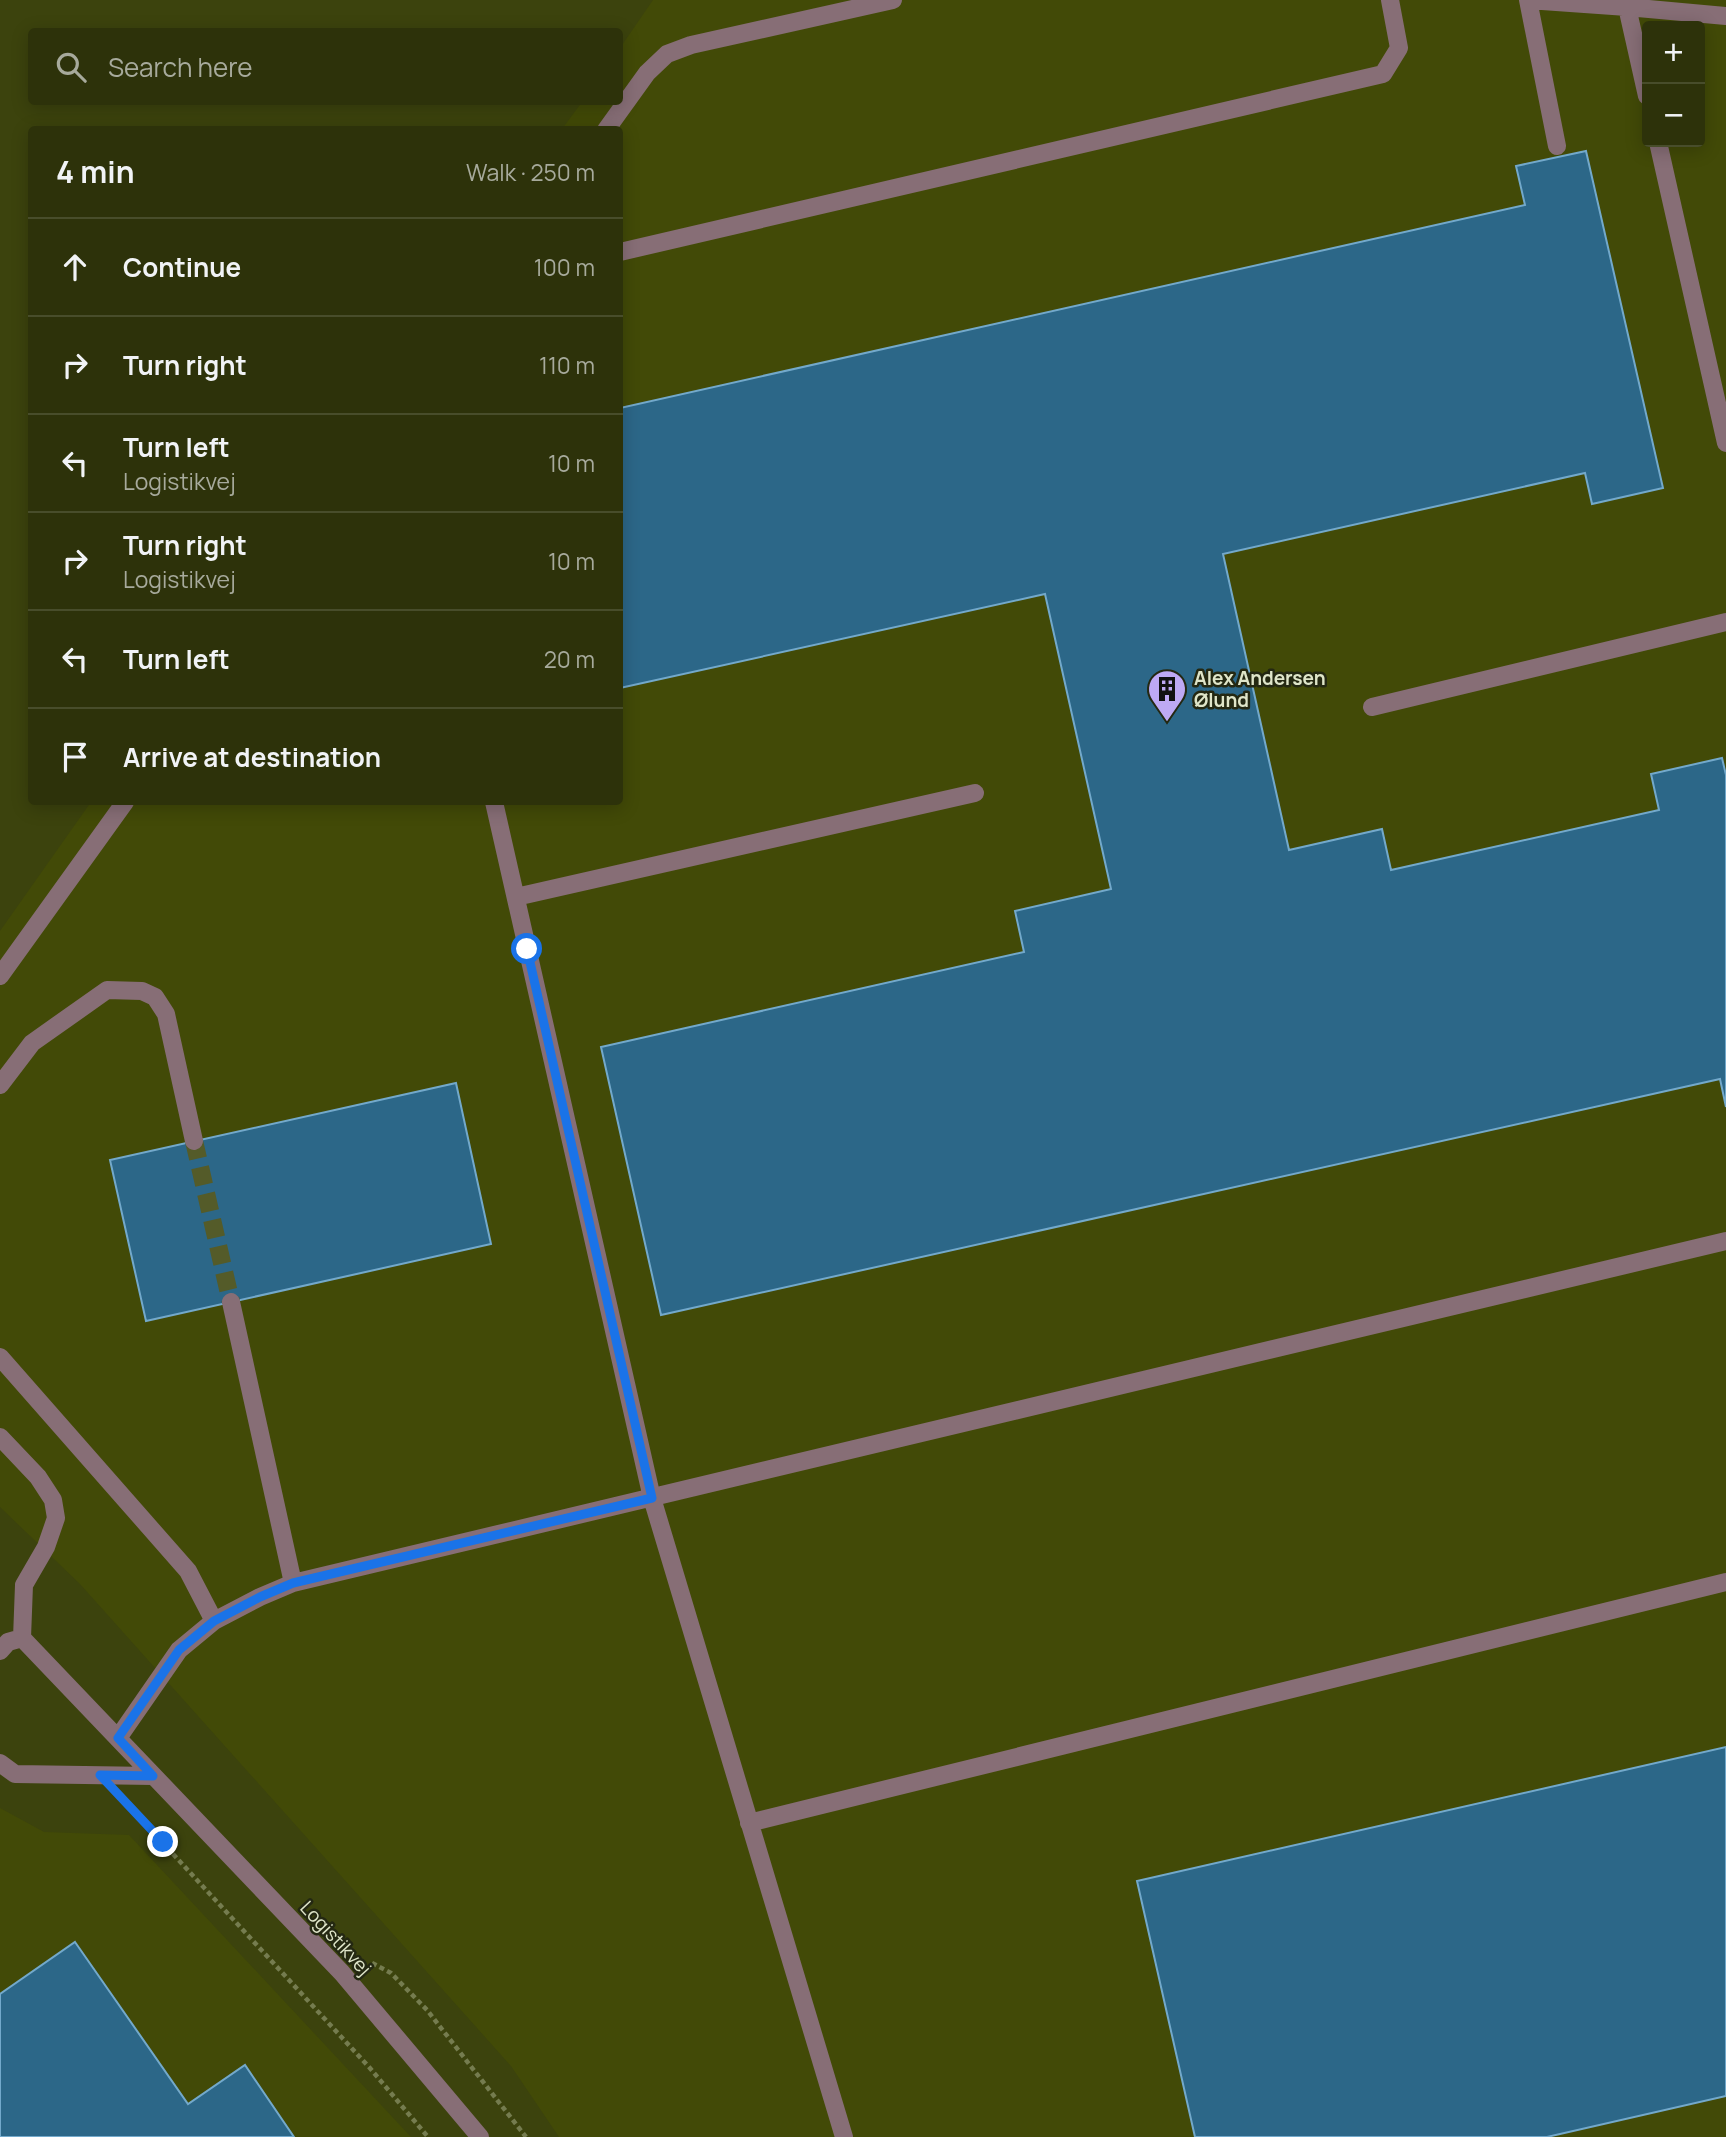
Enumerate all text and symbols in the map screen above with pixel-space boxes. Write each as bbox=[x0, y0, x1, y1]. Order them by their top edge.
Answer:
map controls bbox=[1642, 21, 1705, 147]
button: + bbox=[1642, 21, 1705, 84]
search box bbox=[28, 28, 623, 105]
icon: search bbox=[52, 48, 90, 86]
text: Search here bbox=[108, 49, 253, 85]
button: − bbox=[1642, 84, 1705, 147]
text: 4 min bbox=[56, 151, 134, 192]
text: Walk · 250 m bbox=[466, 156, 595, 188]
icon: ahead bbox=[56, 248, 94, 286]
text: Continue bbox=[123, 249, 241, 285]
text: 100 m bbox=[534, 251, 595, 283]
icon: right bbox=[56, 346, 94, 384]
text: Turn right bbox=[123, 347, 247, 383]
text: 110 m bbox=[539, 349, 595, 381]
text: Turn left bbox=[123, 429, 230, 465]
icon: left bbox=[56, 444, 94, 482]
text: 10 m bbox=[548, 447, 595, 479]
text: Logistikvej bbox=[123, 465, 236, 497]
text: Turn right bbox=[123, 527, 247, 563]
icon: right bbox=[56, 542, 94, 580]
text: 10 m bbox=[548, 545, 595, 577]
text: Logistikvej bbox=[123, 563, 236, 595]
icon: left bbox=[56, 640, 94, 678]
text: Turn left bbox=[123, 641, 230, 677]
text: 20 m bbox=[544, 643, 595, 675]
place label: Alex Andersen Ølund bbox=[1194, 665, 1326, 713]
building icon: Alex Andersen Ølund bbox=[1146, 668, 1188, 723]
icon: arrive bbox=[56, 738, 94, 776]
text: Arrive at destination bbox=[123, 739, 381, 775]
route start bbox=[511, 933, 542, 964]
route end bbox=[147, 1826, 178, 1857]
street label: Logistikvej bbox=[295, 1895, 377, 1981]

